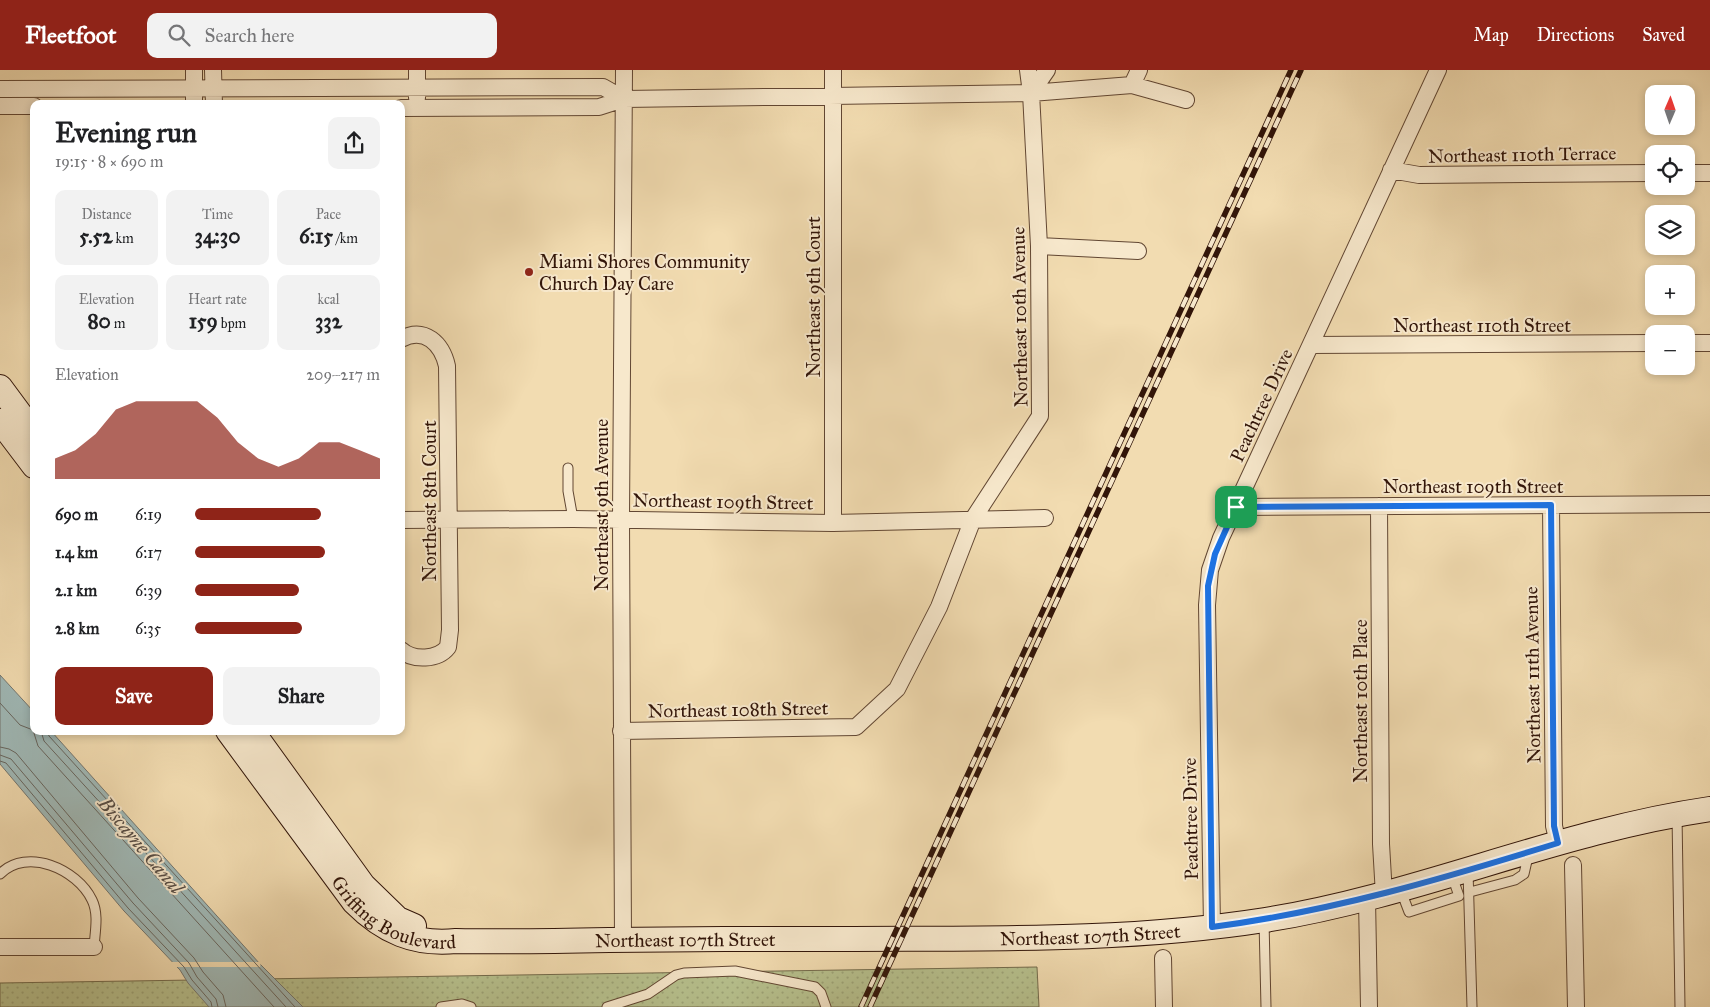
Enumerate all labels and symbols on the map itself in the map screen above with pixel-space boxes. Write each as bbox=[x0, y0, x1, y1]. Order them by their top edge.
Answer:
north arrow bbox=[1645, 85, 1695, 135]
street label: Northeast 110th Terrace bbox=[1428, 141, 1616, 168]
street label: Northeast 9th Court bbox=[802, 216, 825, 378]
street label: Northeast 10th Avenue bbox=[1006, 227, 1033, 407]
place label: Miami Shores Community Church Day Care bbox=[539, 250, 751, 295]
marker: Miami Shores Community Church Day Care bbox=[523, 266, 535, 278]
street label: Northeast 110th Street bbox=[1393, 314, 1571, 337]
street label: Peachtree Drive bbox=[1225, 345, 1298, 466]
street label: Northeast 9th Avenue bbox=[590, 419, 613, 591]
street label: Northeast 8th Court bbox=[418, 420, 441, 582]
street label: Northeast 109th Street bbox=[1383, 475, 1564, 498]
pin bbox=[1215, 486, 1257, 528]
street label: Northeast 109th Street bbox=[632, 488, 814, 515]
street label: Northeast 11th Avenue bbox=[1519, 586, 1546, 764]
street label: Northeast 10th Place bbox=[1349, 619, 1372, 783]
street label: Northeast 108th Street bbox=[648, 696, 829, 723]
street label: Peachtree Drive bbox=[1178, 758, 1203, 880]
water label: Biscayne Canal bbox=[93, 791, 190, 900]
street label: Griffing Boulevard bbox=[326, 871, 457, 954]
street label: Northeast 107th Street bbox=[1000, 919, 1182, 950]
street label: Northeast 107th Street bbox=[595, 928, 776, 952]

